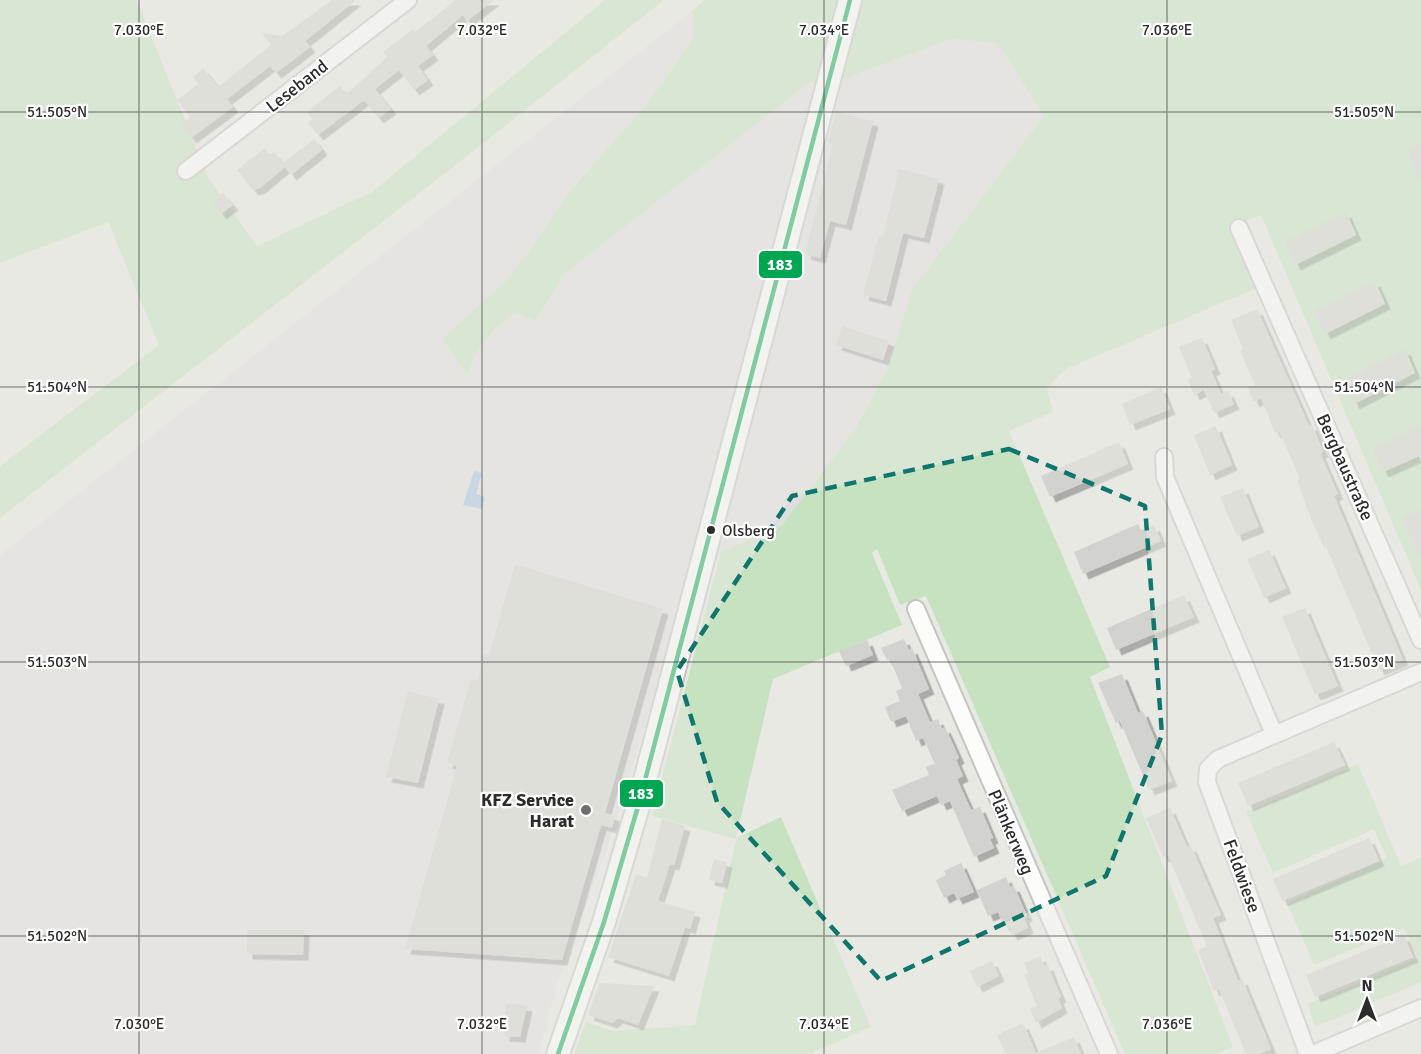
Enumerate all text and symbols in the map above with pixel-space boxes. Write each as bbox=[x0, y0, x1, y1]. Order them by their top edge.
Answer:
text: 7.030°E bbox=[114, 21, 164, 39]
text: 7.032°E bbox=[457, 21, 507, 39]
text: 7.034°E bbox=[799, 21, 849, 39]
text: 7.036°E bbox=[1142, 21, 1192, 39]
street label: Leseband bbox=[262, 55, 332, 117]
text: 51.505°N bbox=[27, 103, 87, 121]
text: 51.505°N bbox=[1334, 103, 1394, 121]
line badge: 183 bbox=[758, 250, 803, 279]
text: 183 bbox=[767, 255, 793, 275]
text: 51.504°N bbox=[27, 378, 87, 396]
text: 51.504°N bbox=[1334, 378, 1394, 396]
street label: Bergbaustraße bbox=[1312, 410, 1378, 524]
place label: Olsberg bbox=[722, 521, 775, 541]
marker: Olsberg bbox=[705, 524, 717, 536]
text: 51.503°N bbox=[27, 653, 87, 671]
text: 51.503°N bbox=[1334, 653, 1394, 671]
line badge: 183 bbox=[619, 779, 664, 808]
text: 183 bbox=[628, 784, 654, 804]
street label: Plänkerweg bbox=[983, 786, 1039, 878]
place label: KFZ Service Harat bbox=[481, 789, 574, 832]
marker: KFZ Service Harat bbox=[579, 803, 593, 817]
street label: Feldwiese bbox=[1219, 836, 1265, 916]
text: 51.502°N bbox=[27, 927, 87, 945]
text: 51.502°N bbox=[1334, 927, 1394, 945]
north arrow bbox=[1337, 970, 1397, 1030]
text: N bbox=[1361, 976, 1373, 996]
text: 7.030°E bbox=[114, 1015, 164, 1033]
text: 7.032°E bbox=[457, 1015, 507, 1033]
text: 7.034°E bbox=[799, 1015, 849, 1033]
text: 7.036°E bbox=[1142, 1015, 1192, 1033]

